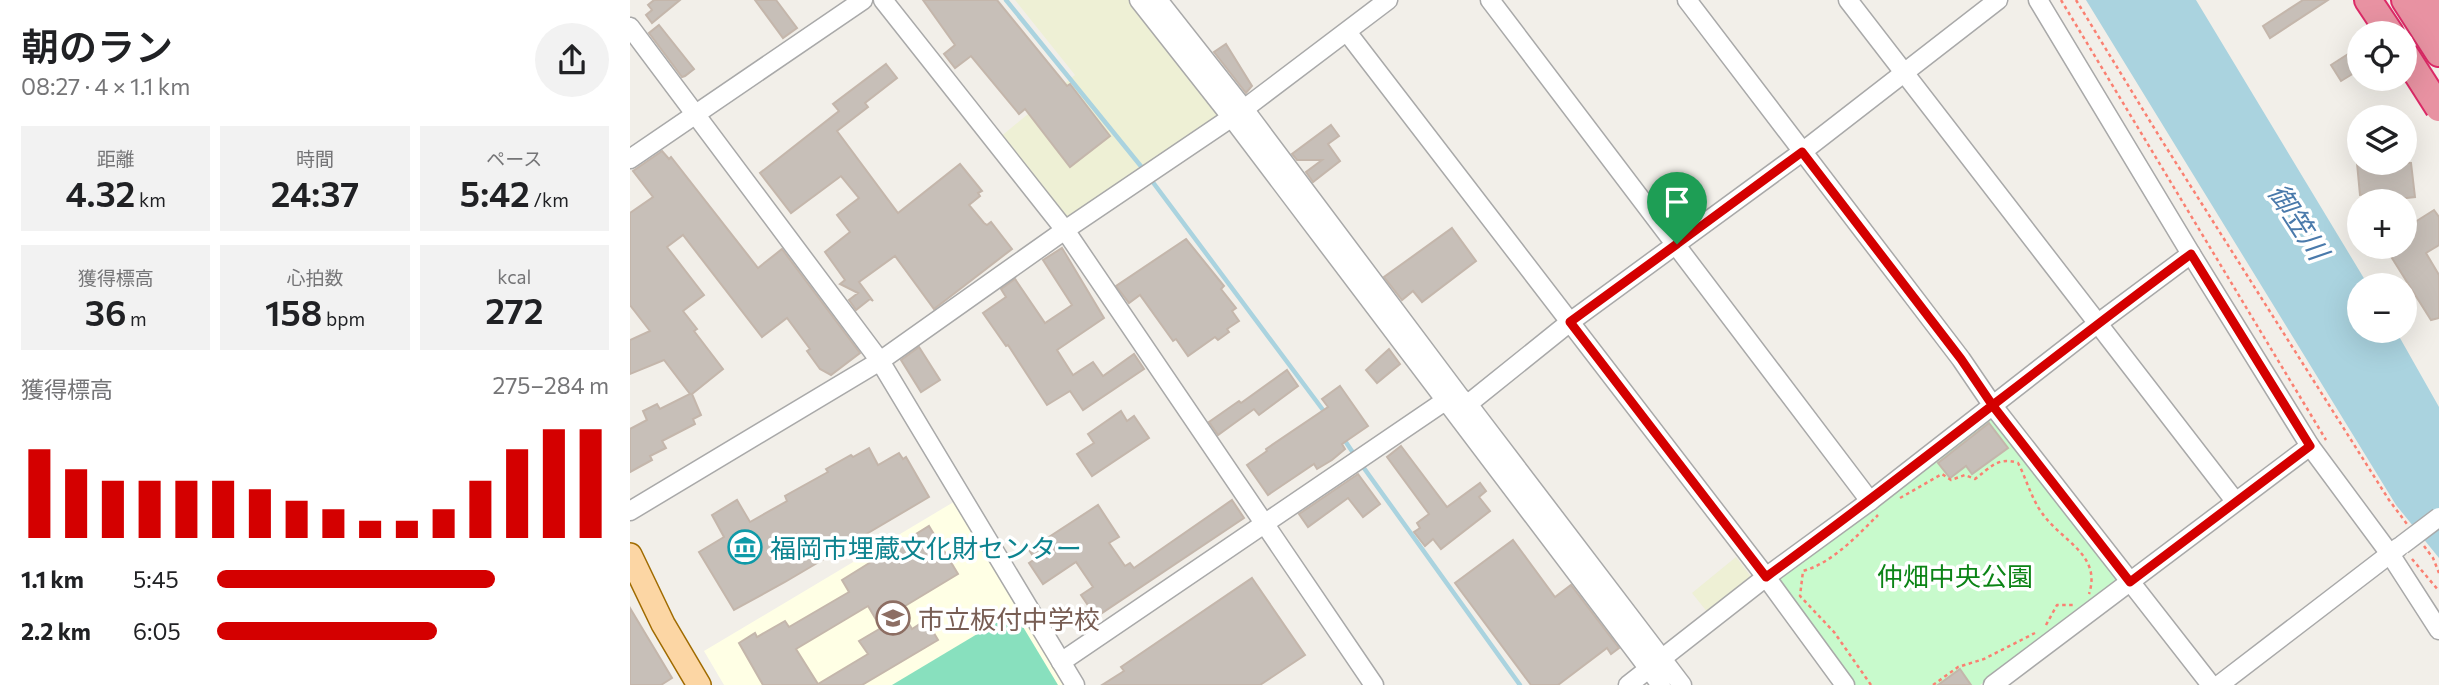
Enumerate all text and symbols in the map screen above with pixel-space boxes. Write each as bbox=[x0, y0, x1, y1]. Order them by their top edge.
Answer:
map controls bbox=[2347, 21, 2417, 343]
button: locate bbox=[2347, 21, 2417, 91]
text: 朝のラン bbox=[21, 22, 173, 69]
button: share bbox=[535, 23, 609, 97]
text: 08:27 · 4 × 1.1 km bbox=[21, 72, 190, 100]
button: layers bbox=[2347, 105, 2417, 175]
text: 距離 bbox=[97, 147, 135, 170]
text: 時間 bbox=[296, 147, 334, 170]
text: ペース bbox=[486, 147, 542, 170]
text: 4.32 bbox=[65, 171, 135, 214]
text: 24:37 bbox=[271, 171, 359, 214]
text: 5:42 bbox=[460, 171, 530, 214]
pin bbox=[1647, 172, 1707, 244]
water label: 御笠川 bbox=[2262, 177, 2338, 268]
icon: arrive bbox=[1658, 183, 1696, 221]
text: km bbox=[135, 188, 166, 211]
text: /km bbox=[530, 188, 569, 211]
button: + bbox=[2347, 189, 2417, 259]
text: kcal bbox=[497, 265, 531, 288]
text: 獲得標高 bbox=[78, 266, 154, 289]
text: 心拍数 bbox=[286, 266, 344, 289]
button: − bbox=[2347, 273, 2417, 343]
text: 272 bbox=[485, 288, 543, 331]
text: 36 bbox=[85, 290, 126, 333]
text: 158 bbox=[265, 290, 322, 333]
text: m bbox=[126, 307, 147, 330]
text: bpm bbox=[322, 307, 365, 330]
text: 275–284 m bbox=[493, 371, 609, 399]
text: 獲得標高 bbox=[21, 375, 113, 403]
museum icon: 福岡市埋蔵文化財センター bbox=[726, 528, 764, 566]
place label: 福岡市埋蔵文化財センター bbox=[770, 532, 1082, 563]
park label: 仲畑中央公園 bbox=[1877, 560, 2033, 591]
text: 1.1 km bbox=[21, 565, 84, 593]
text: 5:45 bbox=[133, 565, 179, 593]
school or university icon: 市立板付中学校 bbox=[874, 599, 912, 637]
place label: 市立板付中学校 bbox=[918, 603, 1100, 634]
text: 2.2 km bbox=[21, 617, 91, 645]
text: 6:05 bbox=[133, 617, 181, 645]

